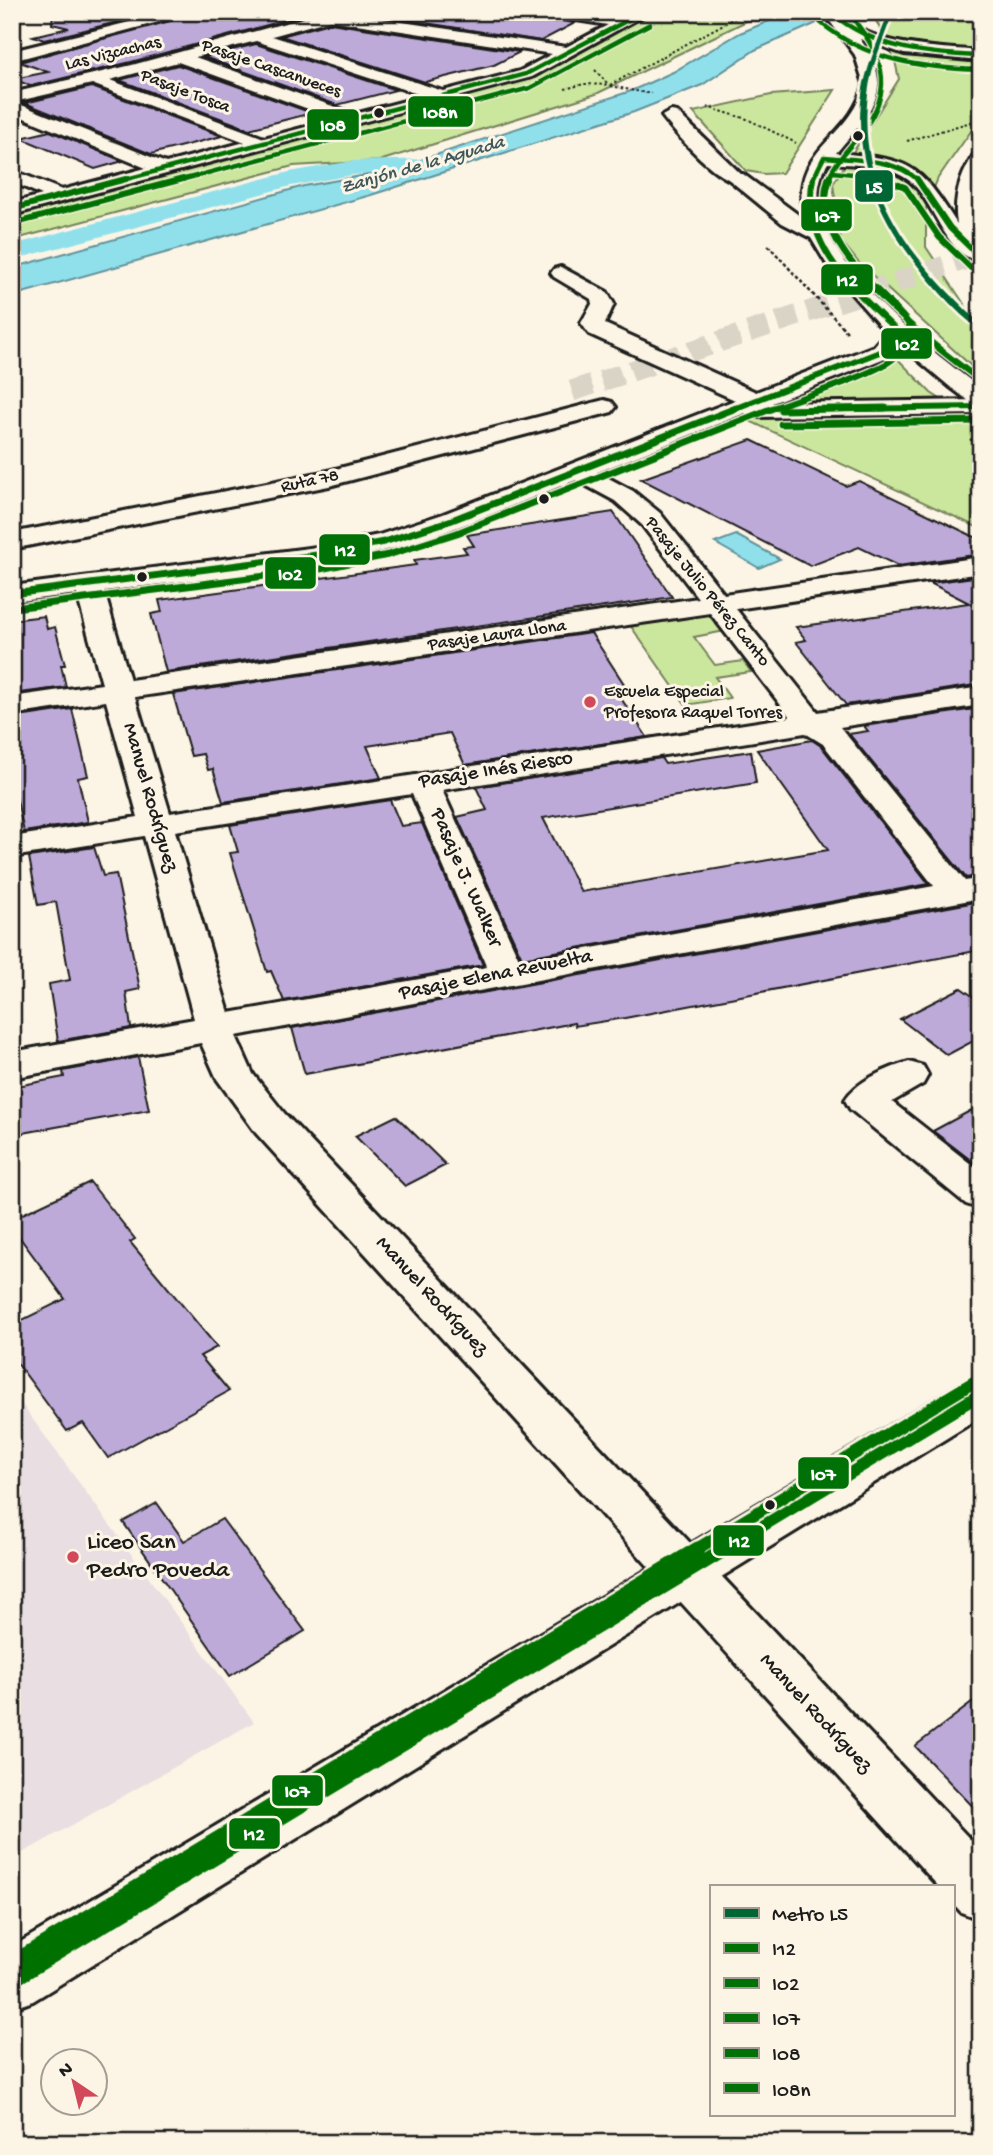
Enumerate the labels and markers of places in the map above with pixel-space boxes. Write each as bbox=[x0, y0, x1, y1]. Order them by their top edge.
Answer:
unlabelled marker bbox=[372, 106, 386, 120]
unlabelled marker bbox=[851, 129, 865, 143]
unlabelled marker bbox=[537, 492, 551, 506]
unlabelled marker bbox=[135, 570, 149, 584]
place label: Escuela Especial Profesora Raquel Torres bbox=[603, 682, 784, 724]
marker: Escuela Especial Profesora Raquel Torres bbox=[582, 694, 598, 710]
unlabelled marker bbox=[763, 1498, 777, 1512]
place label: Liceo San Pedro Poveda bbox=[86, 1529, 230, 1586]
marker: Liceo San Pedro Poveda bbox=[65, 1549, 81, 1565]

